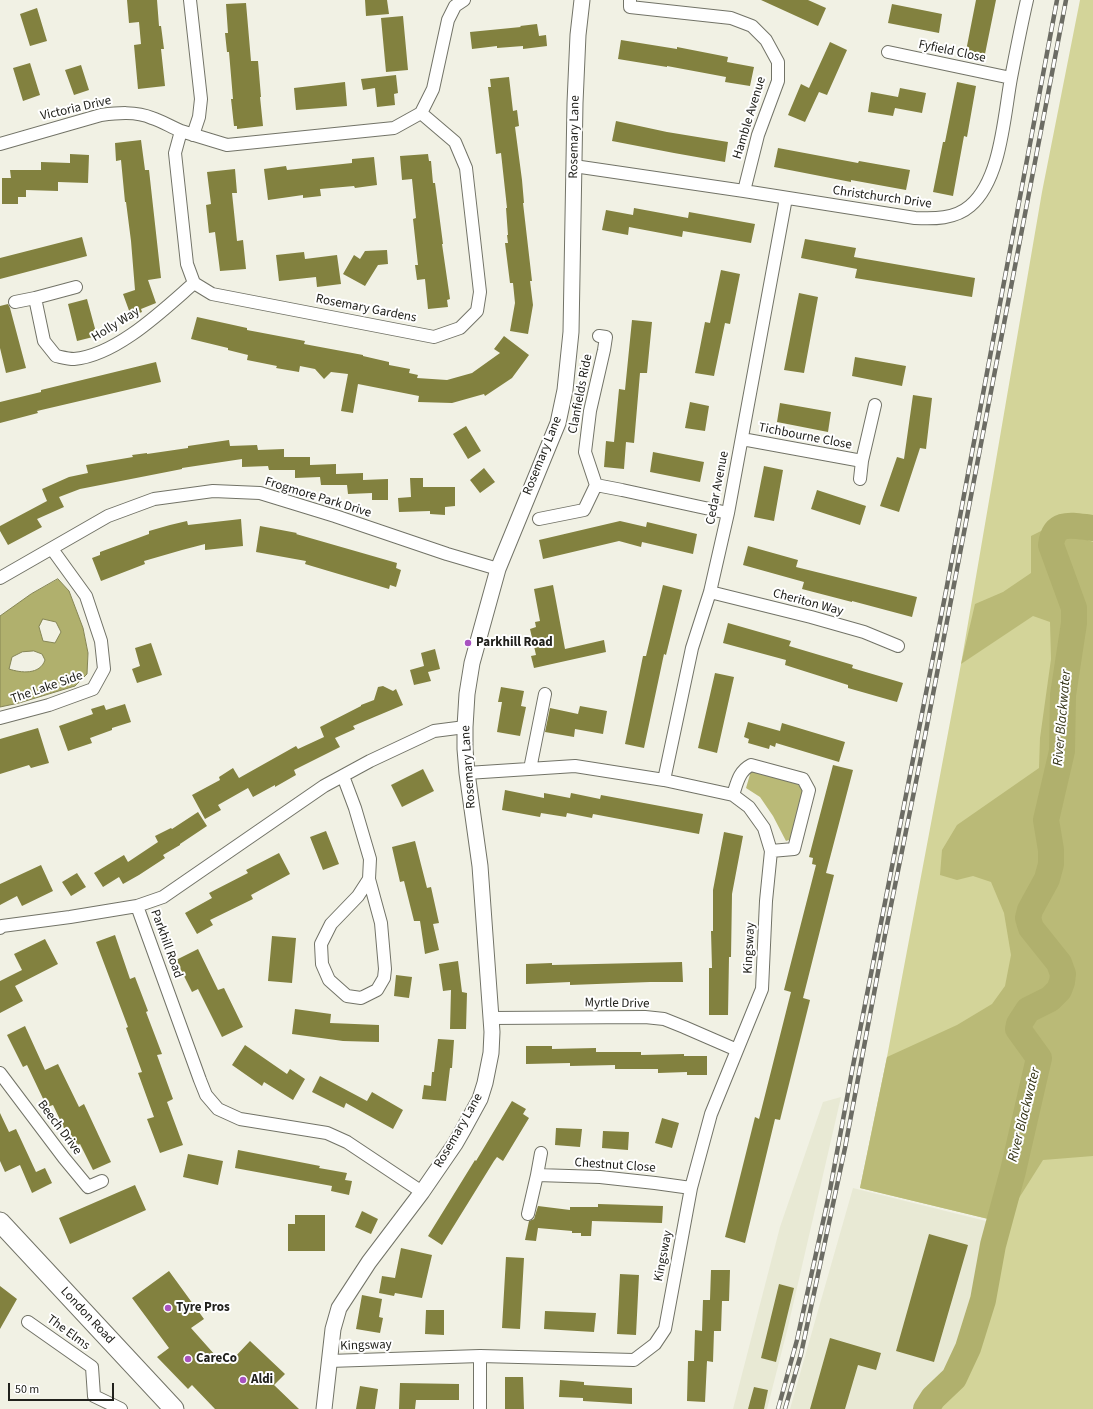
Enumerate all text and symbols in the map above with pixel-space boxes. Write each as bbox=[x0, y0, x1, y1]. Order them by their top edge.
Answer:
street label: Fyfield Close bbox=[917, 37, 987, 67]
street label: Hamble Avenue bbox=[730, 75, 770, 161]
street label: Victoria Drive bbox=[39, 93, 113, 125]
street label: Rosemary Lane bbox=[566, 95, 584, 179]
street label: Christchurch Drive bbox=[831, 183, 933, 213]
street label: Rosemary Gardens bbox=[314, 292, 418, 326]
street label: Holly Way bbox=[89, 304, 143, 346]
street label: Clanfields Ride bbox=[566, 353, 596, 435]
street label: Rosemary Lane bbox=[520, 414, 566, 498]
street label: Tichbourne Close bbox=[757, 420, 853, 454]
street label: Cedar Avenue bbox=[703, 450, 733, 526]
street label: Frogmore Park Drive bbox=[263, 474, 373, 522]
street label: Cheriton Way bbox=[771, 586, 845, 620]
place label: Parkhill Road bbox=[476, 635, 553, 651]
marker: Parkhill Road bbox=[463, 638, 473, 648]
street label: The Lake Side bbox=[9, 668, 85, 708]
water label: River Blackwater bbox=[1050, 669, 1076, 767]
street label: Rosemary Lane bbox=[458, 725, 480, 809]
street label: Parkhill Road bbox=[146, 908, 186, 980]
street label: Kingsway bbox=[741, 922, 759, 974]
street label: Myrtle Drive bbox=[584, 996, 650, 1012]
water label: River Blackwater bbox=[1005, 1066, 1045, 1164]
street label: Rosemary Lane bbox=[431, 1091, 487, 1171]
street label: Beech Drive bbox=[33, 1098, 85, 1158]
street label: Chestnut Close bbox=[574, 1155, 656, 1177]
street label: Kingsway bbox=[651, 1229, 677, 1283]
street label: London Road bbox=[57, 1284, 117, 1348]
place label: Tyre Pros bbox=[176, 1300, 230, 1316]
marker: Tyre Pros bbox=[163, 1303, 173, 1313]
street label: The Elms bbox=[43, 1312, 93, 1354]
street label: Kingsway bbox=[340, 1337, 392, 1355]
place label: CareCo bbox=[196, 1351, 237, 1367]
marker: CareCo bbox=[183, 1354, 193, 1364]
place label: Aldi bbox=[251, 1372, 273, 1388]
scale bar bbox=[10, 1375, 116, 1401]
marker: Aldi bbox=[238, 1375, 248, 1385]
text: 50 m bbox=[15, 1381, 39, 1398]

